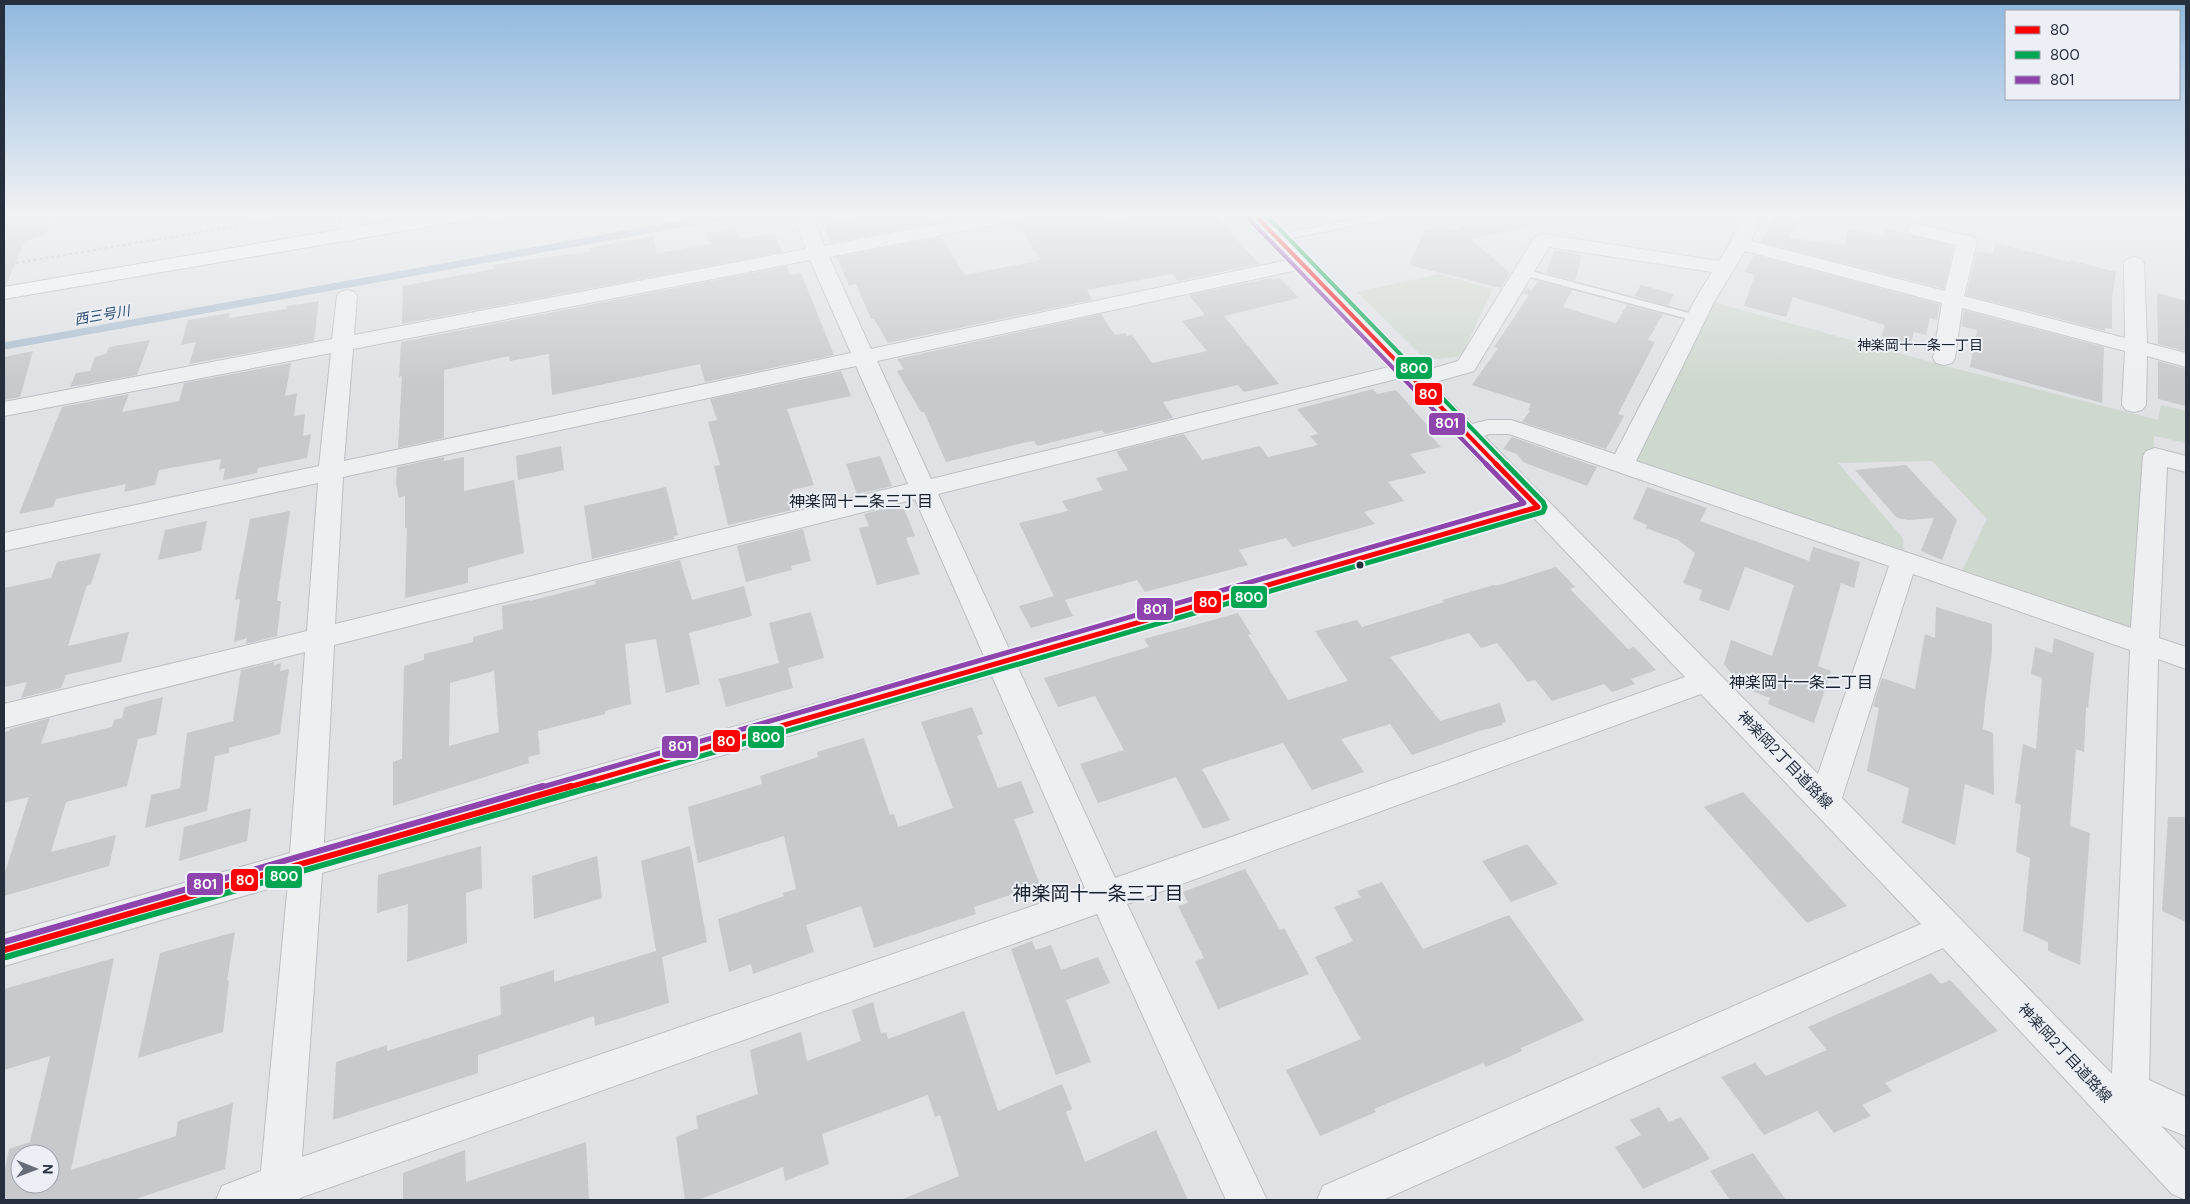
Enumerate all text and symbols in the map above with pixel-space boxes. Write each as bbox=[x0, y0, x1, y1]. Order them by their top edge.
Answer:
legend bbox=[2005, 10, 2180, 100]
text: 80 bbox=[2050, 20, 2069, 40]
text: 800 bbox=[2050, 45, 2080, 65]
text: 801 bbox=[2050, 70, 2074, 90]
water label: 西三号川 bbox=[73, 301, 133, 329]
district label: 神楽岡十一条一丁目 bbox=[1857, 336, 1983, 354]
line badge: 800 bbox=[1395, 356, 1433, 380]
text: 800 bbox=[1400, 359, 1428, 377]
line badge: 80 bbox=[1414, 382, 1443, 406]
text: 80 bbox=[1419, 385, 1438, 403]
line badge: 801 bbox=[1428, 412, 1466, 436]
text: 801 bbox=[1435, 414, 1459, 432]
district label: 神楽岡十二条三丁目 bbox=[789, 491, 933, 512]
unlabelled marker bbox=[1355, 560, 1365, 570]
line badge: 800 bbox=[1230, 585, 1268, 609]
text: 800 bbox=[1235, 588, 1263, 606]
line badge: 80 bbox=[1193, 590, 1222, 614]
text: 80 bbox=[1199, 593, 1218, 611]
line badge: 801 bbox=[1136, 597, 1174, 621]
text: 801 bbox=[1143, 600, 1167, 618]
district label: 神楽岡十一条二丁目 bbox=[1729, 672, 1873, 693]
street label: 神楽岡2丁目道路線 bbox=[1733, 707, 1837, 813]
line badge: 800 bbox=[747, 725, 785, 749]
text: 800 bbox=[752, 728, 780, 746]
line badge: 80 bbox=[712, 729, 741, 753]
text: 80 bbox=[717, 732, 736, 750]
line badge: 801 bbox=[661, 735, 699, 759]
text: 801 bbox=[668, 737, 692, 755]
line badge: 800 bbox=[264, 865, 303, 889]
text: 800 bbox=[270, 867, 298, 885]
line badge: 80 bbox=[230, 868, 259, 892]
text: 80 bbox=[236, 871, 255, 889]
line badge: 801 bbox=[186, 872, 224, 896]
text: 801 bbox=[193, 875, 217, 893]
district label: 神楽岡十一条三丁目 bbox=[1012, 881, 1184, 906]
street label: 神楽岡2丁目道路線 bbox=[2014, 999, 2116, 1107]
north arrow bbox=[10, 1144, 60, 1194]
text: N bbox=[39, 1164, 57, 1174]

